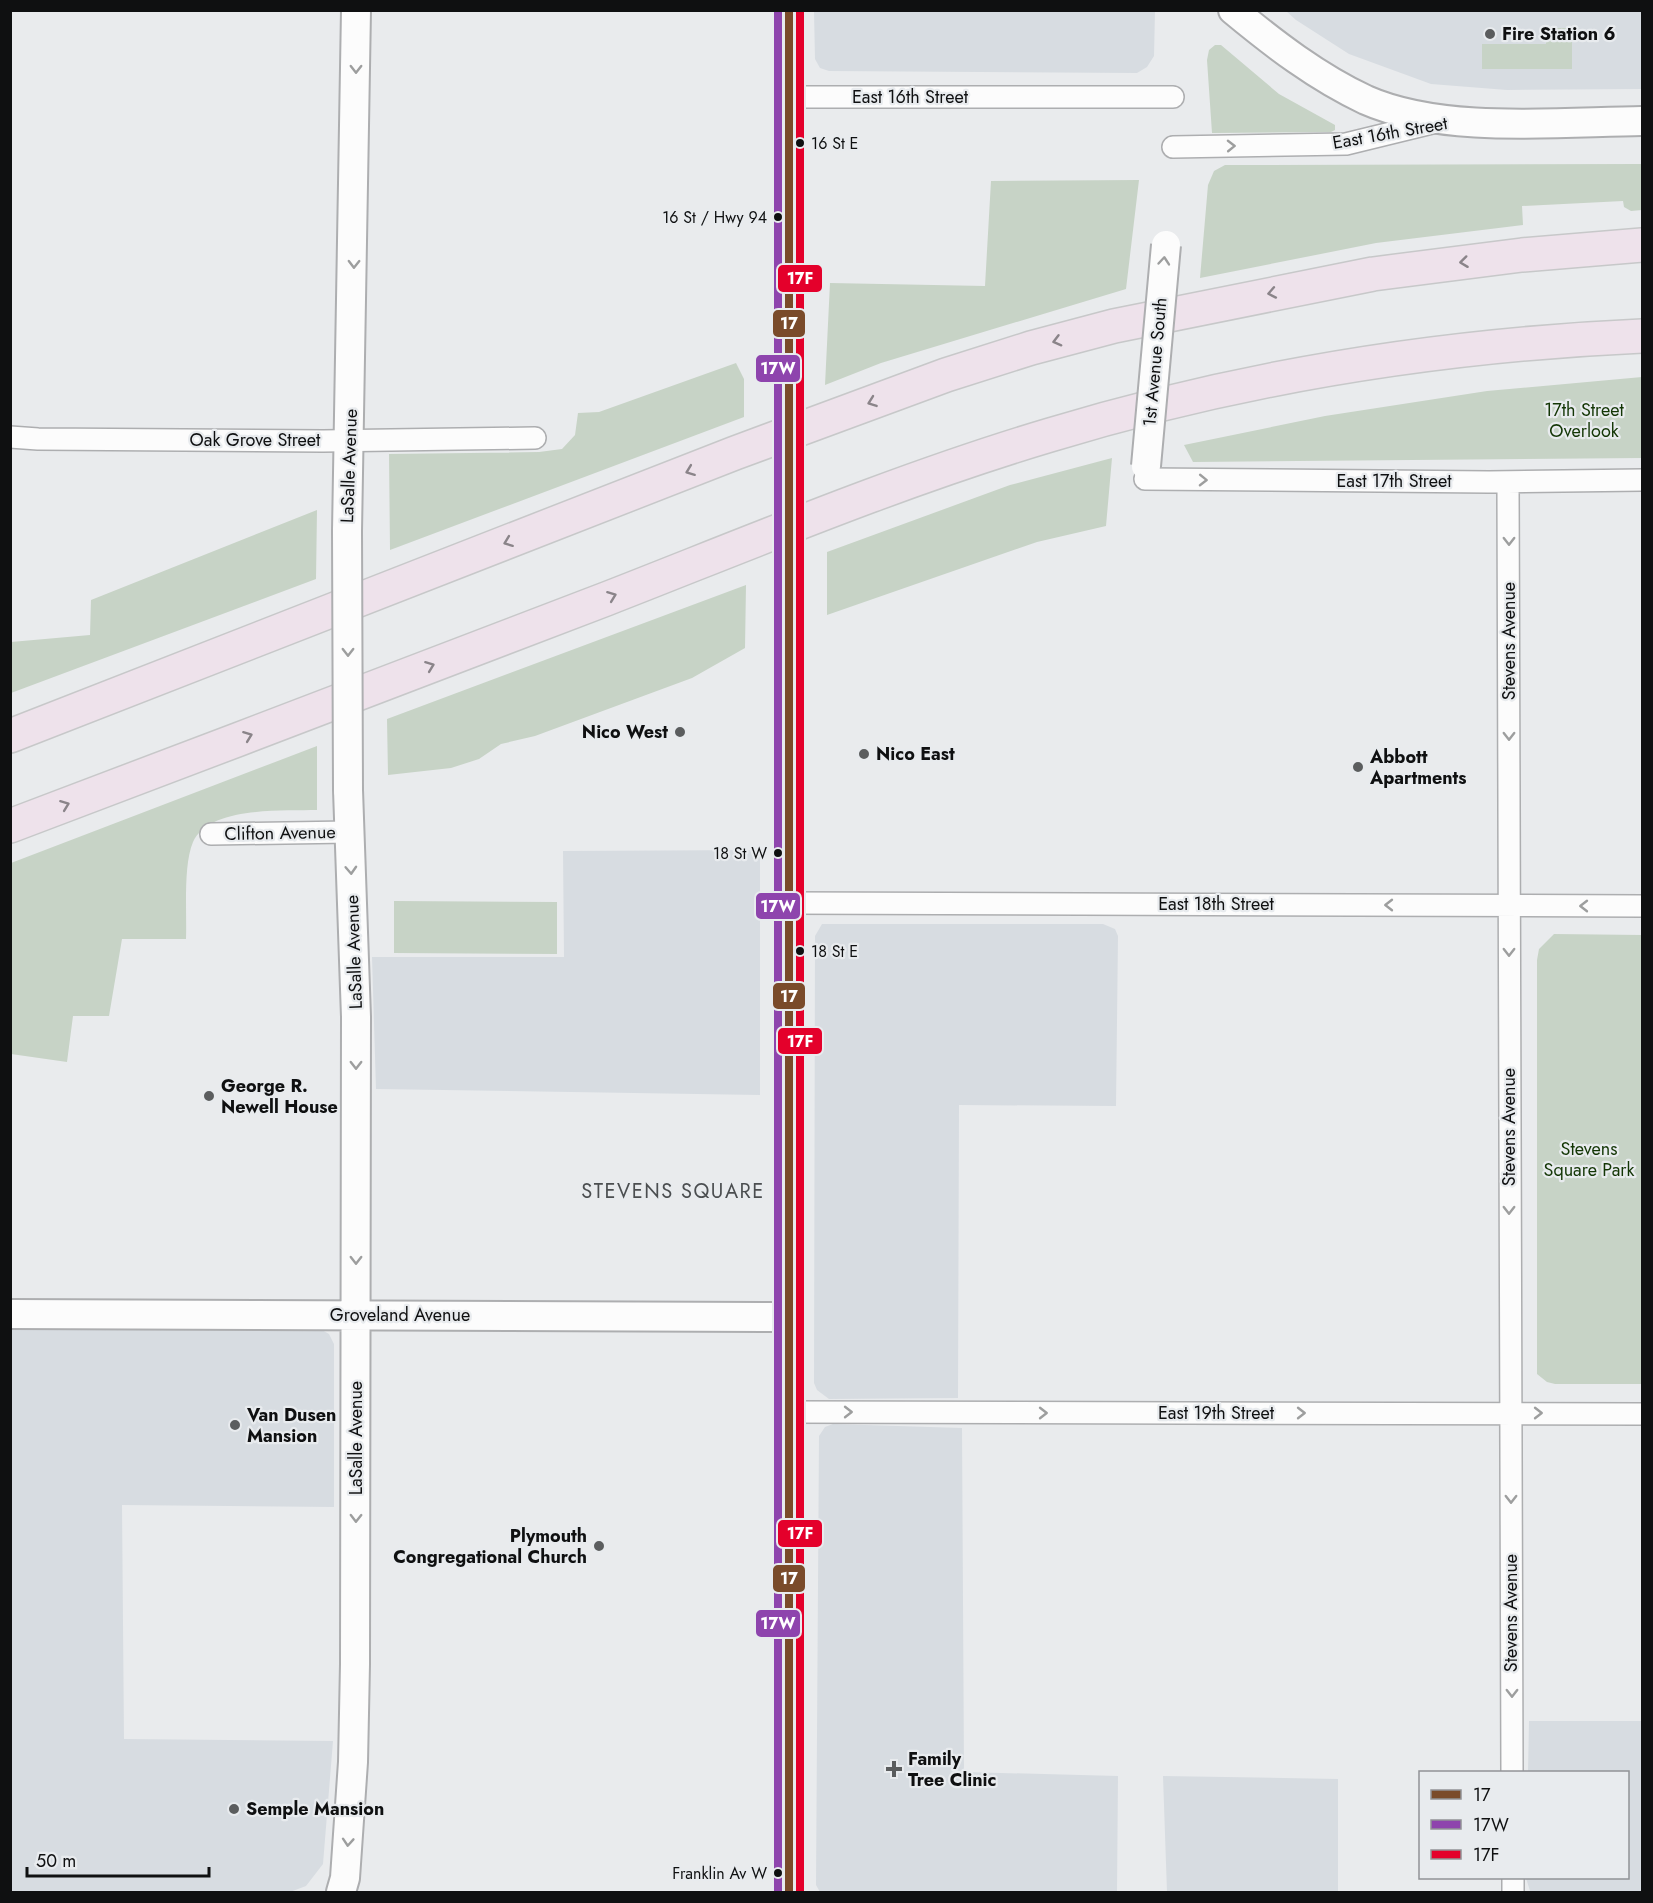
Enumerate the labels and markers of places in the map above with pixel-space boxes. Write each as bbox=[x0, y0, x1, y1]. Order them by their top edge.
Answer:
place label: Fire Station 6 bbox=[1502, 21, 1616, 47]
marker: Fire Station 6 bbox=[1483, 27, 1497, 41]
place label: 16 St E bbox=[811, 132, 858, 155]
marker: 16 St E bbox=[794, 137, 806, 149]
place label: 16 St / Hwy 94 bbox=[662, 206, 767, 229]
marker: 16 St / Hwy 94 bbox=[772, 211, 784, 223]
place label: Nico West bbox=[582, 719, 668, 745]
marker: Nico West bbox=[673, 725, 687, 739]
place label: Nico East bbox=[876, 741, 955, 767]
place label: Abbott Apartments bbox=[1369, 744, 1467, 791]
marker: Nico East bbox=[857, 747, 871, 761]
marker: Abbott Apartments bbox=[1351, 760, 1365, 774]
place label: 18 St W bbox=[713, 842, 767, 865]
marker: 18 St W bbox=[772, 847, 784, 859]
place label: 18 St E bbox=[811, 940, 858, 963]
marker: 18 St E bbox=[794, 945, 806, 957]
place label: George R. Newell House bbox=[221, 1073, 338, 1120]
marker: George R. Newell House bbox=[202, 1089, 216, 1103]
place label: Van Dusen Mansion bbox=[246, 1402, 336, 1449]
marker: Van Dusen Mansion bbox=[228, 1418, 242, 1432]
place label: Plymouth Congregational Church bbox=[393, 1523, 587, 1570]
marker: Plymouth Congregational Church bbox=[592, 1539, 606, 1553]
place label: Family Tree Clinic bbox=[908, 1746, 996, 1793]
marker: Family Tree Clinic bbox=[885, 1760, 903, 1778]
place label: Semple Mansion bbox=[246, 1796, 384, 1822]
marker: Semple Mansion bbox=[227, 1802, 241, 1816]
place label: Franklin Av W bbox=[672, 1862, 767, 1885]
marker: Franklin Av W bbox=[772, 1867, 784, 1879]

